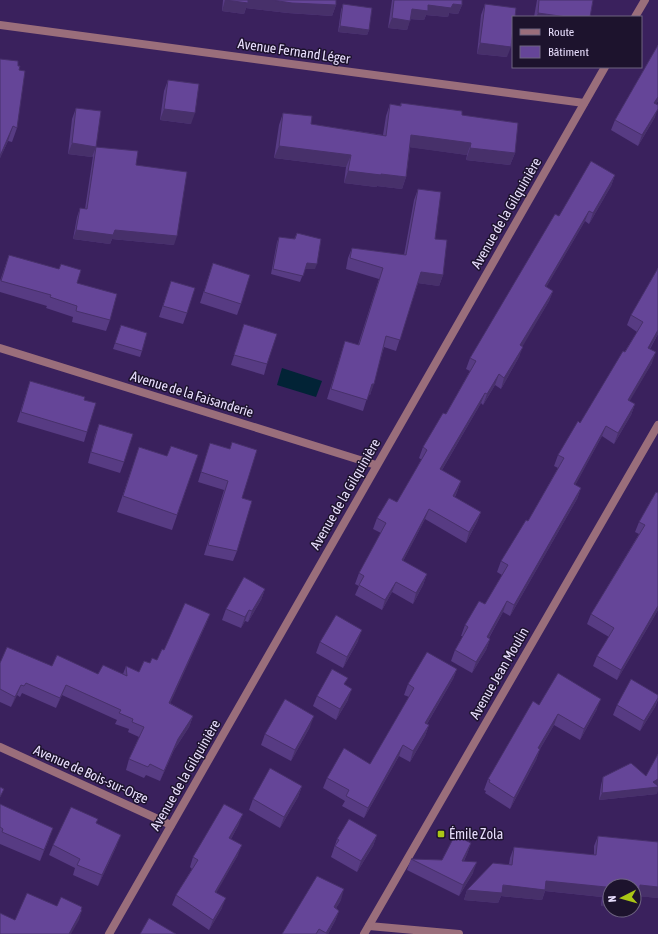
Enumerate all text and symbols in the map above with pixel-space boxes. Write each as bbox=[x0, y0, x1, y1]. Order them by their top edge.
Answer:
legend bbox=[512, 16, 642, 68]
text: Route bbox=[548, 25, 574, 39]
street label: Avenue Fernand Léger bbox=[237, 35, 352, 67]
text: Bâtiment bbox=[548, 45, 589, 59]
street label: Avenue de la Gilquinière bbox=[468, 155, 544, 271]
street label: Avenue de la Faisanderie bbox=[129, 368, 255, 420]
street label: Avenue de la Gilquinière bbox=[307, 436, 383, 552]
street label: Avenue Jean Moulin bbox=[466, 624, 532, 722]
street label: Avenue de la Gilquinière bbox=[147, 717, 223, 833]
street label: Avenue de Bois-sur-Orge bbox=[31, 742, 151, 806]
place label: Émile Zola bbox=[449, 826, 503, 842]
marker: Émile Zola bbox=[436, 829, 446, 839]
north arrow bbox=[602, 878, 642, 918]
text: N bbox=[606, 895, 618, 903]

